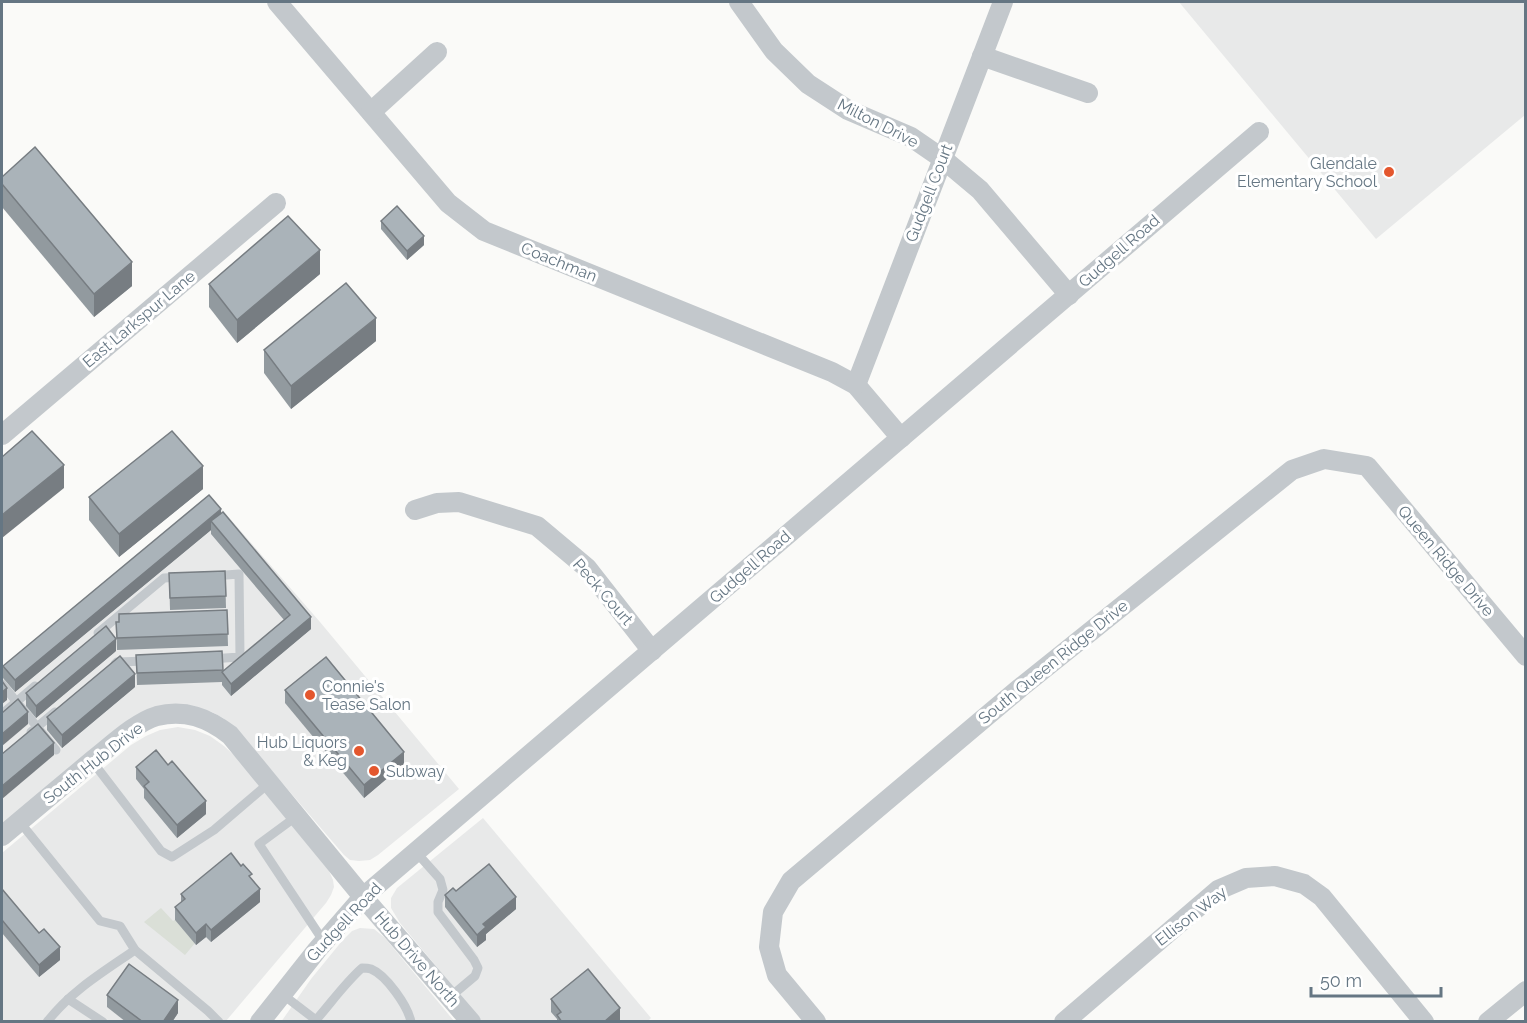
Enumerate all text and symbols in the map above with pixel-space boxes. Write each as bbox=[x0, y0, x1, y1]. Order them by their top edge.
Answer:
street label: Milton Drive bbox=[834, 95, 922, 151]
street label: Gudgell Court bbox=[902, 141, 957, 245]
place label: Glendale Elementary School bbox=[1237, 154, 1378, 191]
marker: Glendale Elementary School bbox=[1382, 165, 1396, 179]
street label: Gudgell Road bbox=[1075, 211, 1163, 291]
street label: Coachman bbox=[518, 238, 600, 286]
street label: East Larkspur Lane bbox=[79, 266, 199, 372]
street label: Queen Ridge Drive bbox=[1394, 502, 1498, 620]
street label: Gudgell Road bbox=[706, 527, 794, 607]
street label: Peck Court bbox=[569, 555, 637, 629]
street label: South Queen Ridge Drive bbox=[975, 596, 1131, 728]
place label: Connie's Tease Salon bbox=[322, 677, 411, 714]
marker: Connie's Tease Salon bbox=[303, 688, 317, 702]
street label: South Hub Drive bbox=[39, 718, 147, 808]
place label: Hub Liquors & Keg bbox=[257, 733, 347, 770]
marker: Hub Liquors & Keg bbox=[352, 744, 366, 758]
place label: Subway bbox=[386, 762, 445, 781]
marker: Subway bbox=[367, 764, 381, 778]
street label: Gudgell Road bbox=[303, 879, 385, 965]
street label: Ellison Way bbox=[1152, 882, 1231, 950]
street label: Hub Drive North bbox=[371, 908, 463, 1010]
scale bar bbox=[1311, 960, 1442, 998]
text: 50 m bbox=[1320, 970, 1362, 991]

